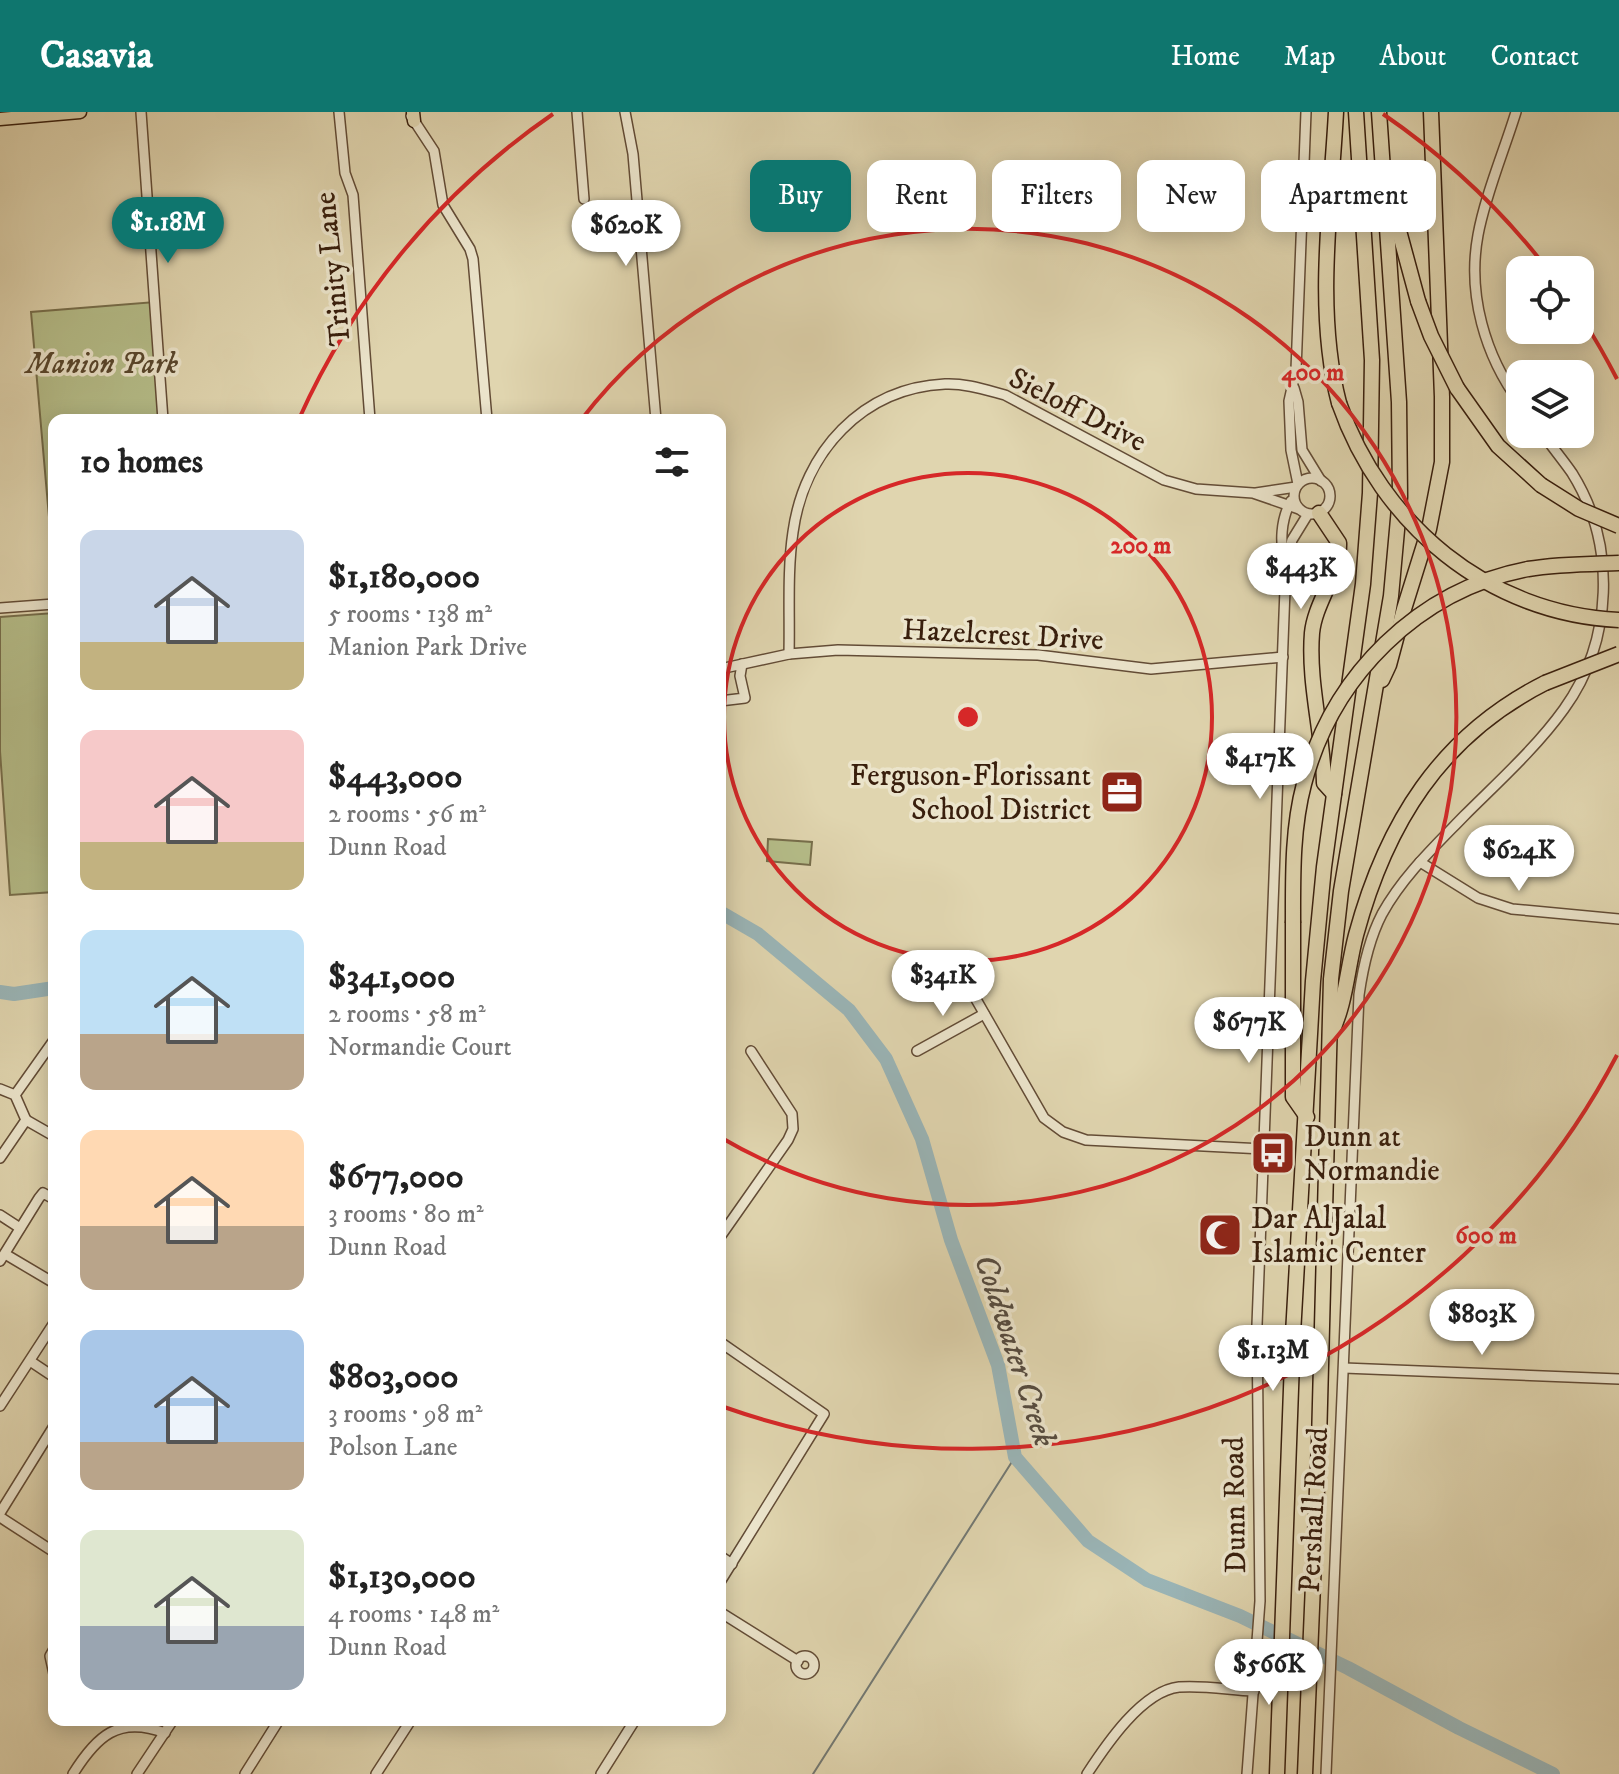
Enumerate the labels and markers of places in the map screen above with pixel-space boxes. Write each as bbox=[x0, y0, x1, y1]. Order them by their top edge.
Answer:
pin: $1.18M bbox=[103, 197, 233, 265]
pin: $620K bbox=[570, 200, 682, 268]
pin: $443K bbox=[1245, 543, 1357, 611]
centre of rings bbox=[954, 703, 982, 731]
pin: $417K bbox=[1204, 733, 1316, 801]
place label: Ferguson-Florissant School District bbox=[850, 758, 1091, 829]
office icon: Ferguson-Florissant School District bbox=[1098, 768, 1146, 816]
pin: $624K bbox=[1463, 825, 1575, 893]
pin: $341K bbox=[887, 950, 999, 1018]
pin: $677K bbox=[1193, 997, 1305, 1065]
place label: Dunn at Normandie bbox=[1304, 1119, 1440, 1190]
bus stop icon: Dunn at Normandie bbox=[1249, 1129, 1297, 1177]
place label: Dar AlJalal Islamic Center bbox=[1251, 1201, 1426, 1272]
mosque icon: Dar AlJalal Islamic Center bbox=[1196, 1211, 1244, 1259]
pin: $803K bbox=[1426, 1289, 1538, 1357]
pin: $1.13M bbox=[1208, 1325, 1338, 1393]
pin: $566K bbox=[1213, 1639, 1325, 1707]

